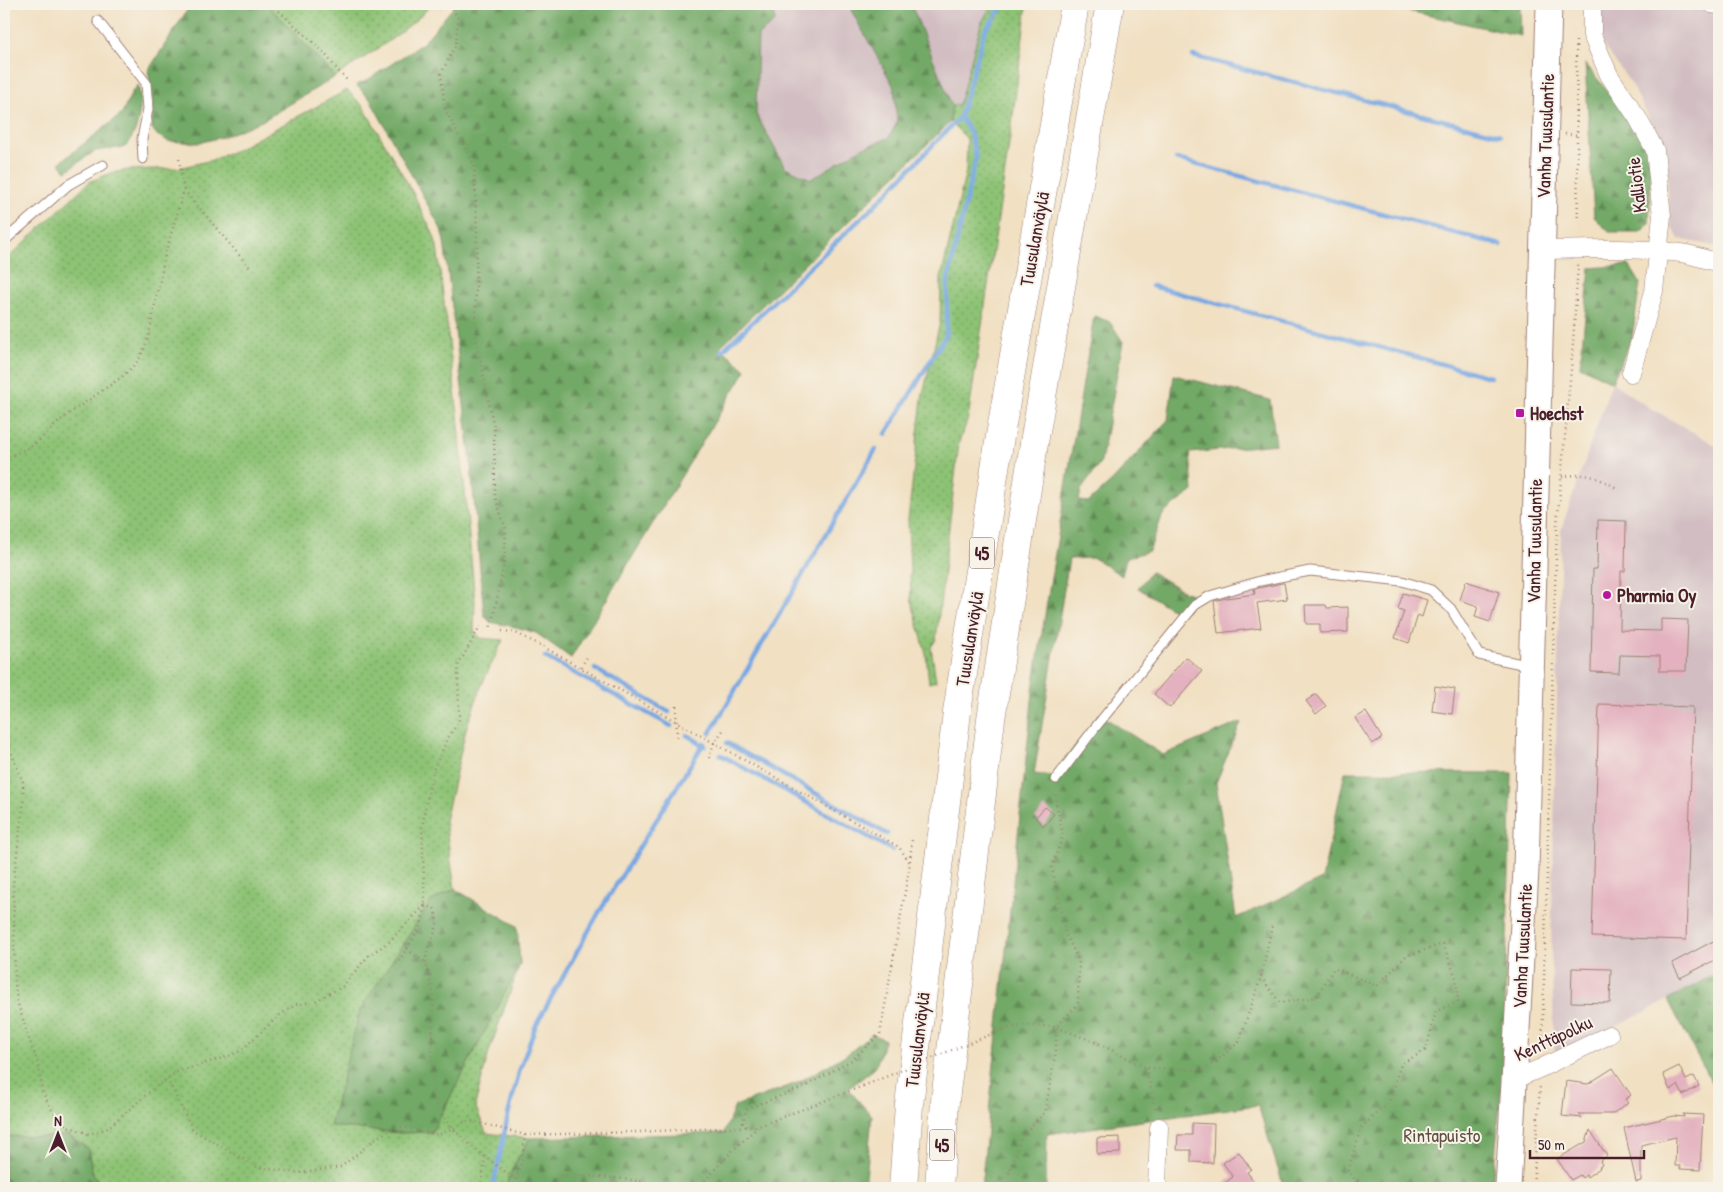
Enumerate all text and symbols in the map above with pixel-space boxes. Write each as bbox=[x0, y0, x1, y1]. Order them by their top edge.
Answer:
street label: Vanha Tuusulantie bbox=[1530, 73, 1560, 199]
street label: Kalliotie bbox=[1620, 155, 1652, 214]
street label: Tuusulanväylä bbox=[1013, 189, 1055, 288]
place label: Hoechst bbox=[1530, 400, 1585, 426]
marker: Hoechst bbox=[1514, 407, 1526, 419]
street label: Vanha Tuusulantie bbox=[1520, 478, 1548, 604]
road number: 45 bbox=[970, 538, 994, 568]
place label: Pharmia Oy bbox=[1617, 582, 1696, 609]
street label: Tuusulanväylä bbox=[949, 589, 989, 688]
marker: Pharmia Oy bbox=[1601, 589, 1613, 601]
street label: Vanha Tuusulantie bbox=[1506, 882, 1538, 1009]
street label: Tuusulanväylä bbox=[898, 990, 936, 1089]
street label: Kenttäpolku bbox=[1510, 1009, 1596, 1067]
north arrow bbox=[32, 1110, 82, 1160]
text: N bbox=[54, 1111, 62, 1130]
park label: Rintapuisto bbox=[1404, 1122, 1481, 1148]
scale bar bbox=[1530, 1127, 1644, 1159]
road number: 45 bbox=[930, 1130, 954, 1160]
text: 50 m bbox=[1538, 1134, 1565, 1155]

